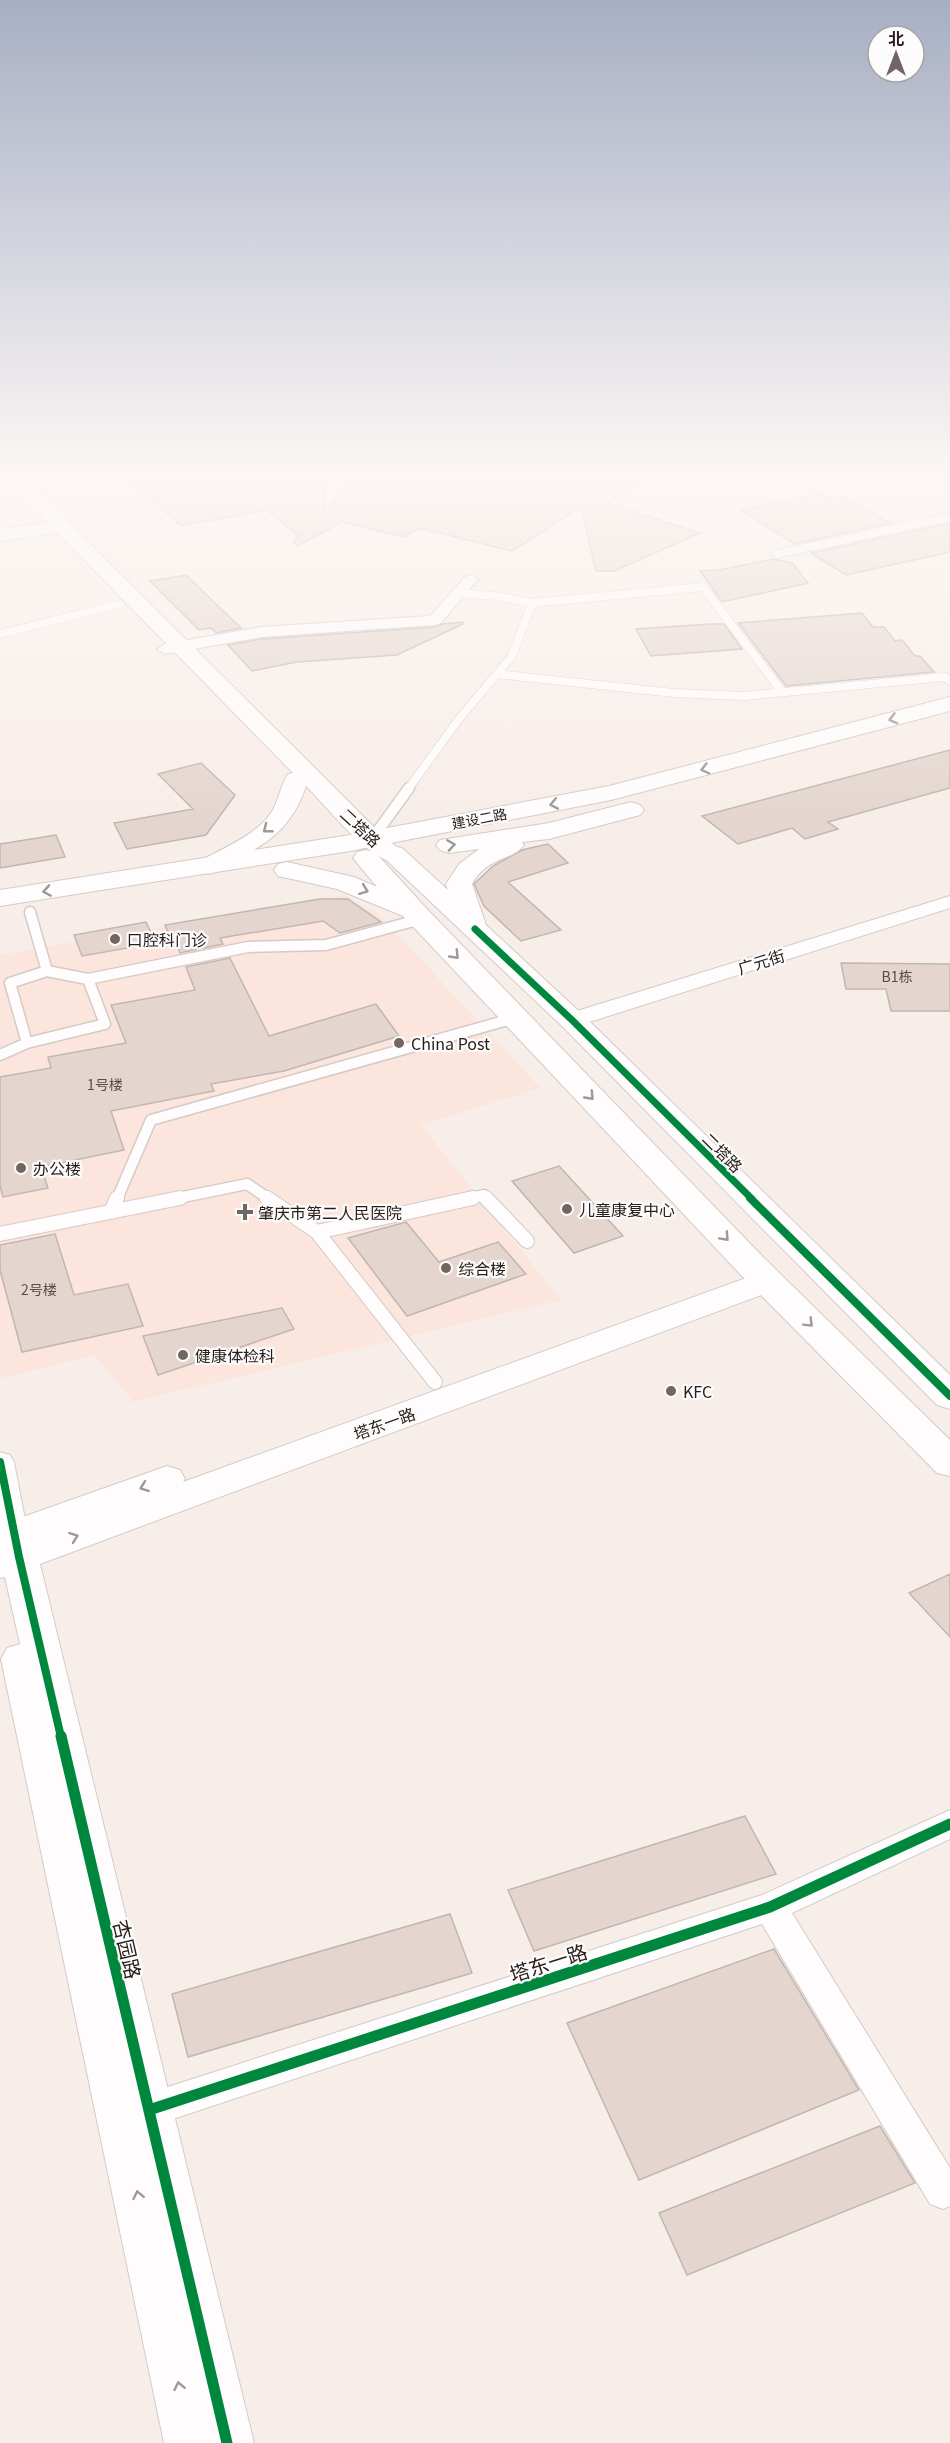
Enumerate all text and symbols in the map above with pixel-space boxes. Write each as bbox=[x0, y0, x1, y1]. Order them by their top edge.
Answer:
north arrow bbox=[866, 24, 926, 84]
text: 北 bbox=[888, 26, 904, 50]
one-way arrow bbox=[889, 712, 899, 724]
one-way arrow bbox=[700, 761, 710, 774]
one-way arrow bbox=[549, 797, 559, 810]
street label: 二塔路 bbox=[335, 802, 387, 852]
street label: 建设二路 bbox=[450, 803, 508, 833]
one-way arrow bbox=[263, 821, 274, 832]
one-way arrow bbox=[446, 840, 455, 852]
one-way arrow bbox=[357, 883, 368, 895]
one-way arrow bbox=[43, 884, 53, 897]
place label: 口腔科门诊 bbox=[127, 927, 207, 951]
marker: 口腔科门诊 bbox=[108, 932, 122, 946]
street label: 广元街 bbox=[735, 943, 787, 979]
one-way arrow bbox=[448, 948, 459, 959]
house number: B1栋 bbox=[882, 966, 912, 986]
place label: China Post bbox=[411, 1031, 490, 1055]
marker: China Post bbox=[392, 1036, 406, 1050]
house number: 1号楼 bbox=[87, 1074, 123, 1094]
one-way arrow bbox=[583, 1090, 594, 1100]
street label: 二塔路 bbox=[698, 1127, 748, 1177]
place label: 办公楼 bbox=[33, 1156, 81, 1180]
marker: 办公楼 bbox=[14, 1161, 28, 1175]
place label: 儿童康复中心 bbox=[579, 1197, 675, 1221]
place label: 肇庆市第二人民医院 bbox=[258, 1200, 402, 1224]
marker: 儿童康复中心 bbox=[560, 1202, 574, 1216]
marker: 肇庆市第二人民医院 bbox=[236, 1203, 254, 1221]
one-way arrow bbox=[717, 1230, 728, 1241]
place label: 综合楼 bbox=[458, 1256, 506, 1280]
marker: 综合楼 bbox=[439, 1261, 453, 1275]
house number: 2号楼 bbox=[21, 1279, 57, 1299]
one-way arrow bbox=[802, 1315, 813, 1326]
place label: 健康体检科 bbox=[195, 1343, 275, 1367]
marker: 健康体检科 bbox=[176, 1348, 190, 1362]
place label: KFC bbox=[683, 1379, 712, 1403]
marker: KFC bbox=[664, 1384, 678, 1398]
street label: 塔东一路 bbox=[350, 1401, 418, 1445]
one-way arrow bbox=[139, 1480, 150, 1492]
one-way arrow bbox=[68, 1531, 78, 1544]
street label: 杏园路 bbox=[107, 1917, 149, 1981]
street label: 塔东一路 bbox=[505, 1936, 591, 1988]
one-way arrow bbox=[132, 2191, 145, 2201]
one-way arrow bbox=[173, 2381, 186, 2391]

